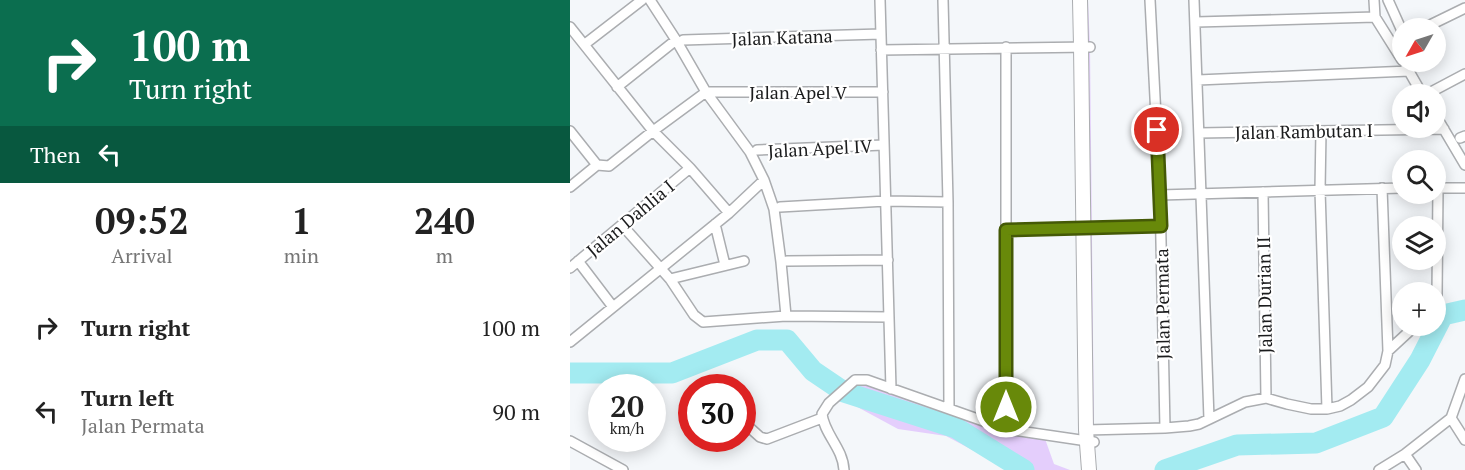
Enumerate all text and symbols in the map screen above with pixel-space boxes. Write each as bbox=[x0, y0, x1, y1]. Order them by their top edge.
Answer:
text: 100 m bbox=[129, 17, 250, 73]
north arrow bbox=[1392, 18, 1446, 72]
map controls bbox=[1392, 18, 1446, 336]
street label: Jalan Katana bbox=[731, 23, 833, 51]
icon: right bbox=[30, 24, 108, 102]
text: Turn right bbox=[129, 71, 252, 107]
street label: Jalan Apel V bbox=[749, 80, 847, 104]
button: sound bbox=[1392, 84, 1446, 138]
pin bbox=[1131, 104, 1182, 155]
icon: arrive bbox=[1140, 113, 1173, 146]
street label: Jalan Rambutan I bbox=[1235, 118, 1373, 144]
street label: Jalan Apel IV bbox=[767, 133, 873, 163]
icon: left bbox=[93, 138, 126, 171]
text: Then bbox=[30, 140, 81, 169]
button: search bbox=[1392, 150, 1446, 204]
street label: Jalan Dahlia I bbox=[581, 174, 679, 262]
text: 09:52 bbox=[95, 197, 189, 244]
text: 1 bbox=[291, 197, 312, 244]
text: 240 bbox=[414, 197, 475, 244]
button: layers bbox=[1392, 216, 1446, 270]
street label: Jalan Durian II bbox=[1251, 236, 1277, 354]
text: Arrival bbox=[111, 242, 173, 269]
text: min bbox=[284, 242, 319, 269]
text: m bbox=[436, 242, 453, 269]
street label: Jalan Permata bbox=[1149, 248, 1175, 360]
button: + bbox=[1392, 282, 1446, 336]
icon: right bbox=[30, 311, 63, 344]
text: Turn right bbox=[81, 313, 190, 342]
text: 100 m bbox=[480, 313, 540, 342]
speed limit sign: 30 bbox=[678, 374, 756, 452]
position arrow bbox=[974, 375, 1038, 439]
text: Turn left bbox=[81, 383, 174, 412]
text: 20 bbox=[610, 386, 644, 426]
icon: left bbox=[30, 395, 63, 428]
text: 90 m bbox=[492, 397, 540, 426]
text: Jalan Permata bbox=[81, 412, 205, 439]
text: km/h bbox=[610, 418, 644, 438]

